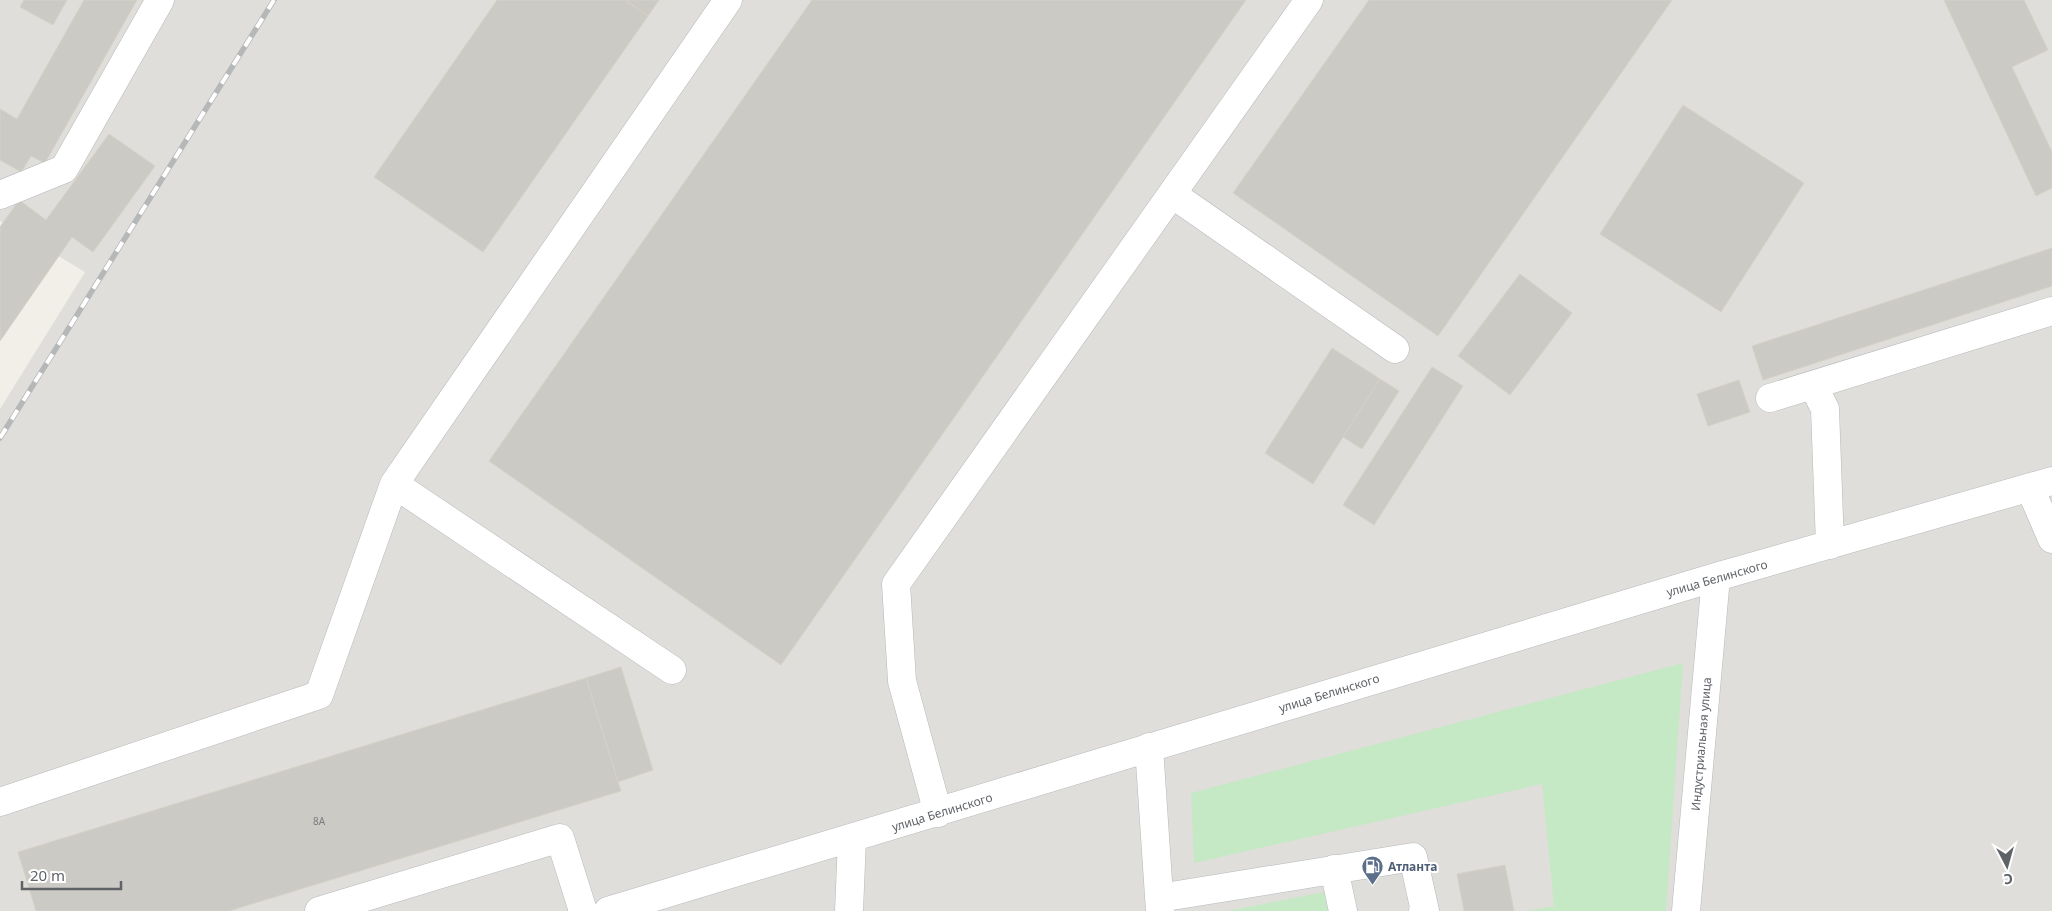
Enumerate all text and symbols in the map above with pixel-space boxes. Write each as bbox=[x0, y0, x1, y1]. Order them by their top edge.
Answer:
street label: улица Белинского bbox=[1664, 555, 1770, 601]
street label: улица Белинского bbox=[1277, 670, 1381, 716]
street label: Индустриальная улица bbox=[1687, 676, 1715, 812]
street label: улица Белинского bbox=[890, 789, 994, 835]
house number: 8А bbox=[313, 814, 326, 828]
north arrow bbox=[1982, 841, 2032, 891]
fuel station icon: Атланта bbox=[1360, 854, 1384, 885]
scale bar bbox=[22, 858, 121, 890]
place label: Атланта bbox=[1388, 858, 1437, 875]
text: 20 m bbox=[30, 865, 65, 885]
text: С bbox=[2003, 870, 2014, 889]

